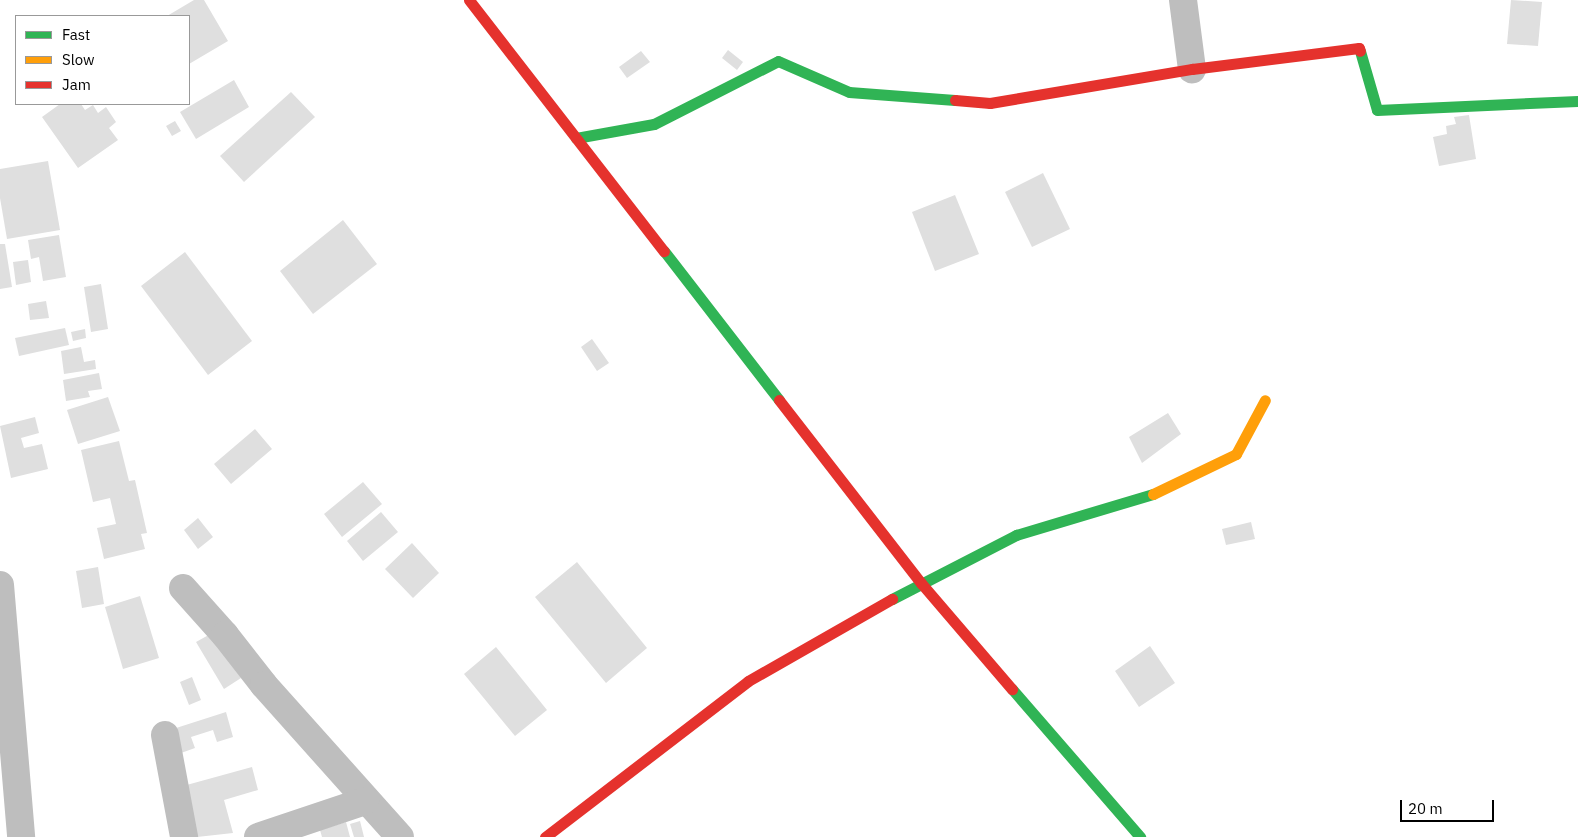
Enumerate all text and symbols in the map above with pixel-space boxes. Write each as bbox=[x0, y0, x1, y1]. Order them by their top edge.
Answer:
legend bbox=[15, 15, 190, 105]
text: Fast bbox=[62, 25, 90, 44]
text: Slow bbox=[62, 50, 95, 69]
text: Jam bbox=[62, 75, 91, 94]
scale bar bbox=[1403, 790, 1497, 822]
text: 20 m bbox=[1408, 799, 1443, 818]

